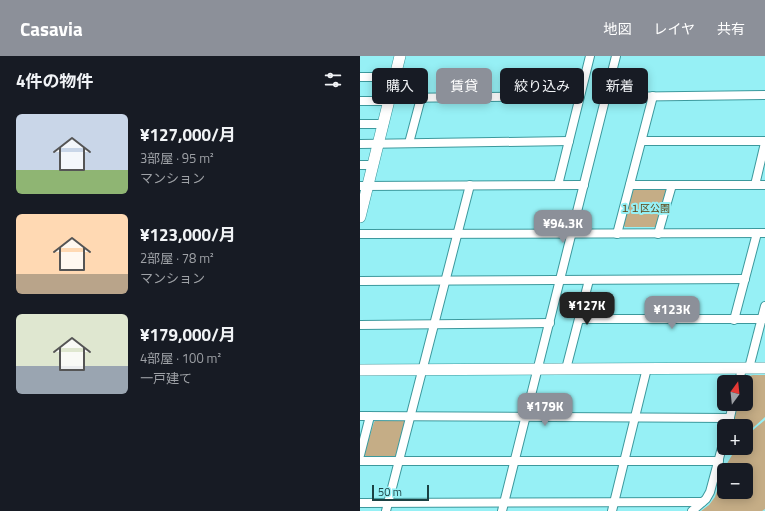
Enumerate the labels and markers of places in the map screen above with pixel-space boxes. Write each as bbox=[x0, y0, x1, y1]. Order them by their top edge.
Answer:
pin: ¥94.3K bbox=[530, 210, 596, 244]
pin: ¥127K bbox=[559, 292, 615, 326]
pin: ¥123K bbox=[644, 296, 700, 330]
pin: ¥179K bbox=[517, 393, 573, 427]

